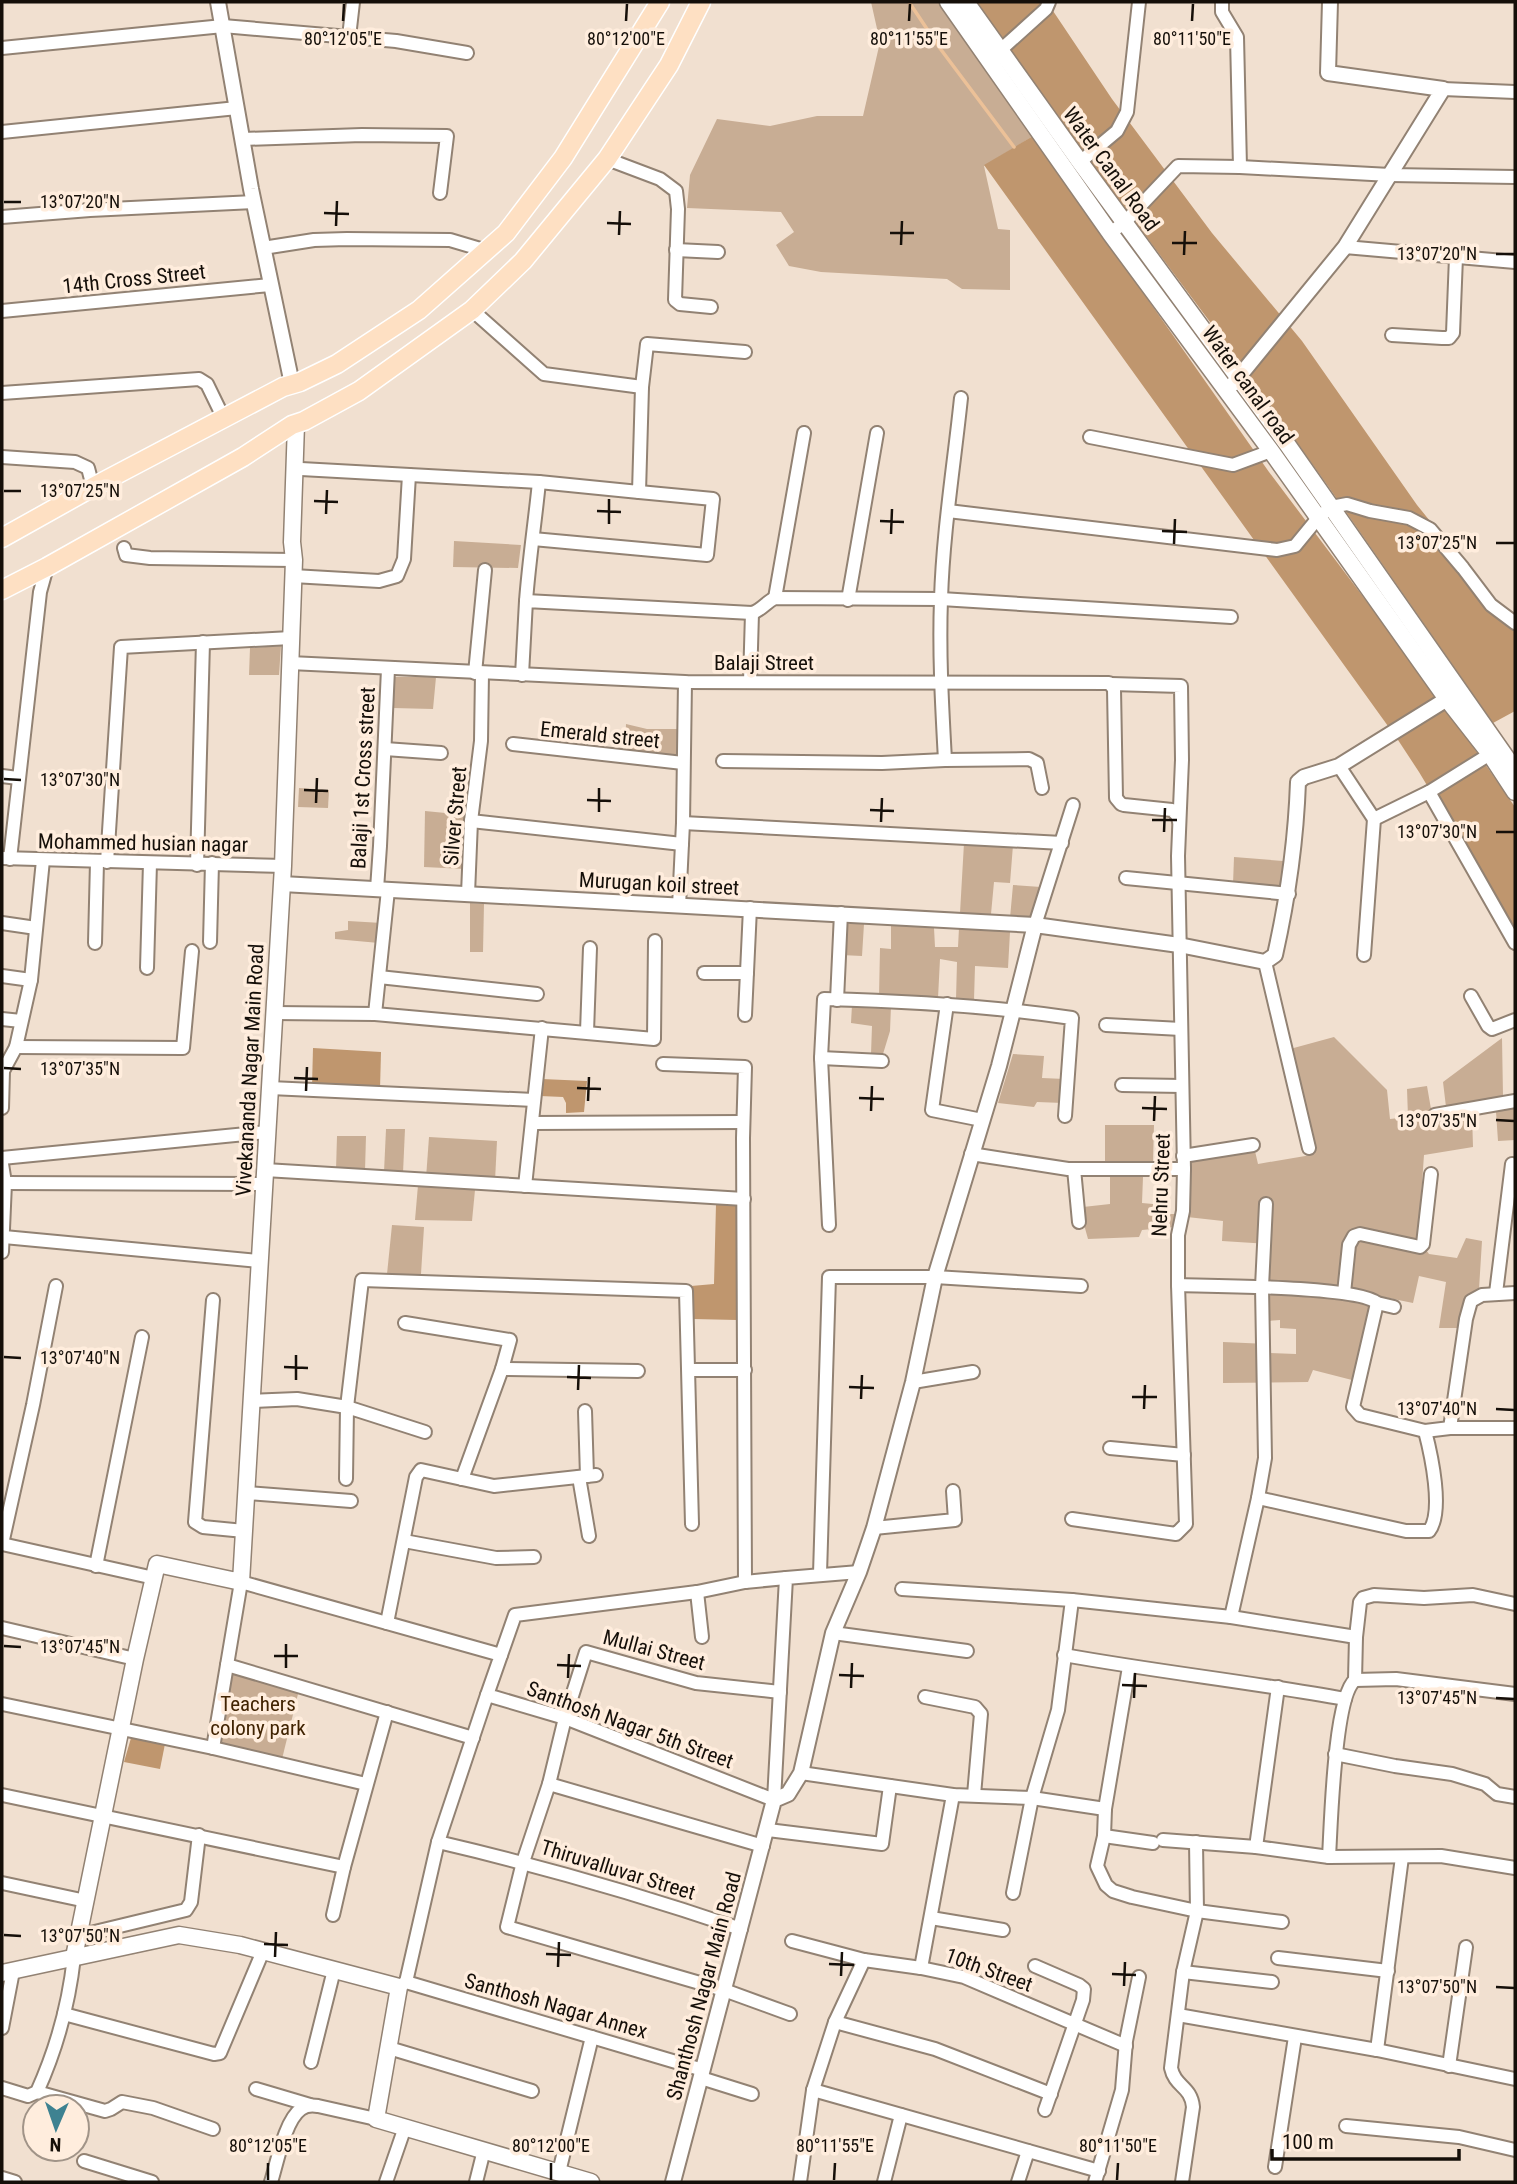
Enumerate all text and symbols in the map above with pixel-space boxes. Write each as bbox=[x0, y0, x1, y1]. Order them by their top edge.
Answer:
text: 80°12'05"E bbox=[304, 28, 382, 49]
text: 80°12'00"E bbox=[587, 28, 665, 49]
text: 80°11'55"E bbox=[870, 28, 948, 49]
text: 80°11'50"E bbox=[1153, 28, 1231, 49]
street label: Water Canal Road bbox=[1058, 102, 1164, 236]
text: 13°07'20"N bbox=[40, 191, 120, 212]
text: 13°07'20"N bbox=[1397, 243, 1477, 264]
street label: 14th Cross Street bbox=[61, 260, 207, 298]
street label: Water canal road bbox=[1197, 321, 1299, 449]
text: 13°07'25"N bbox=[40, 480, 120, 501]
text: 13°07'25"N bbox=[1397, 532, 1477, 553]
street label: Balaji Street bbox=[714, 651, 814, 675]
street label: Balaji 1st Cross street bbox=[346, 686, 380, 870]
street label: Emerald street bbox=[539, 717, 661, 753]
street label: Silver Street bbox=[439, 765, 471, 867]
text: 13°07'30"N bbox=[40, 769, 120, 790]
text: 13°07'30"N bbox=[1397, 821, 1477, 842]
street label: Mohammed husian nagar bbox=[38, 829, 248, 857]
street label: Murugan koil street bbox=[578, 868, 740, 900]
street label: Vivekananda Nagar Main Road bbox=[231, 943, 269, 1197]
text: 13°07'35"N bbox=[40, 1058, 120, 1079]
text: 13°07'35"N bbox=[1397, 1110, 1477, 1131]
street label: Nehru Street bbox=[1147, 1133, 1175, 1237]
text: 13°07'40"N bbox=[40, 1347, 120, 1368]
text: 13°07'40"N bbox=[1397, 1398, 1477, 1419]
street label: Mullai Street bbox=[600, 1625, 708, 1675]
text: 13°07'45"N bbox=[40, 1636, 120, 1657]
street label: Santhosh Nagar 5th Street bbox=[523, 1676, 737, 1774]
text: 13°07'45"N bbox=[1397, 1687, 1477, 1708]
park label: Teachers colony park bbox=[210, 1692, 306, 1740]
street label: Thiruvalluvar Street bbox=[538, 1835, 698, 1905]
street label: Shanthosh Nagar Main Road bbox=[662, 1869, 746, 2103]
text: 13°07'50"N bbox=[40, 1925, 120, 1946]
street label: 10th Street bbox=[942, 1943, 1036, 1997]
street label: Santhosh Nagar Annex bbox=[462, 1968, 650, 2044]
text: 13°07'50"N bbox=[1397, 1976, 1477, 1997]
north arrow bbox=[21, 2093, 91, 2163]
scale bar bbox=[1272, 2118, 1459, 2162]
text: 100 m bbox=[1282, 2130, 1334, 2154]
text: N bbox=[49, 2133, 62, 2156]
text: 80°12'05"E bbox=[229, 2135, 307, 2156]
text: 80°12'00"E bbox=[512, 2135, 590, 2156]
text: 80°11'55"E bbox=[796, 2135, 874, 2156]
text: 80°11'50"E bbox=[1079, 2135, 1157, 2156]

